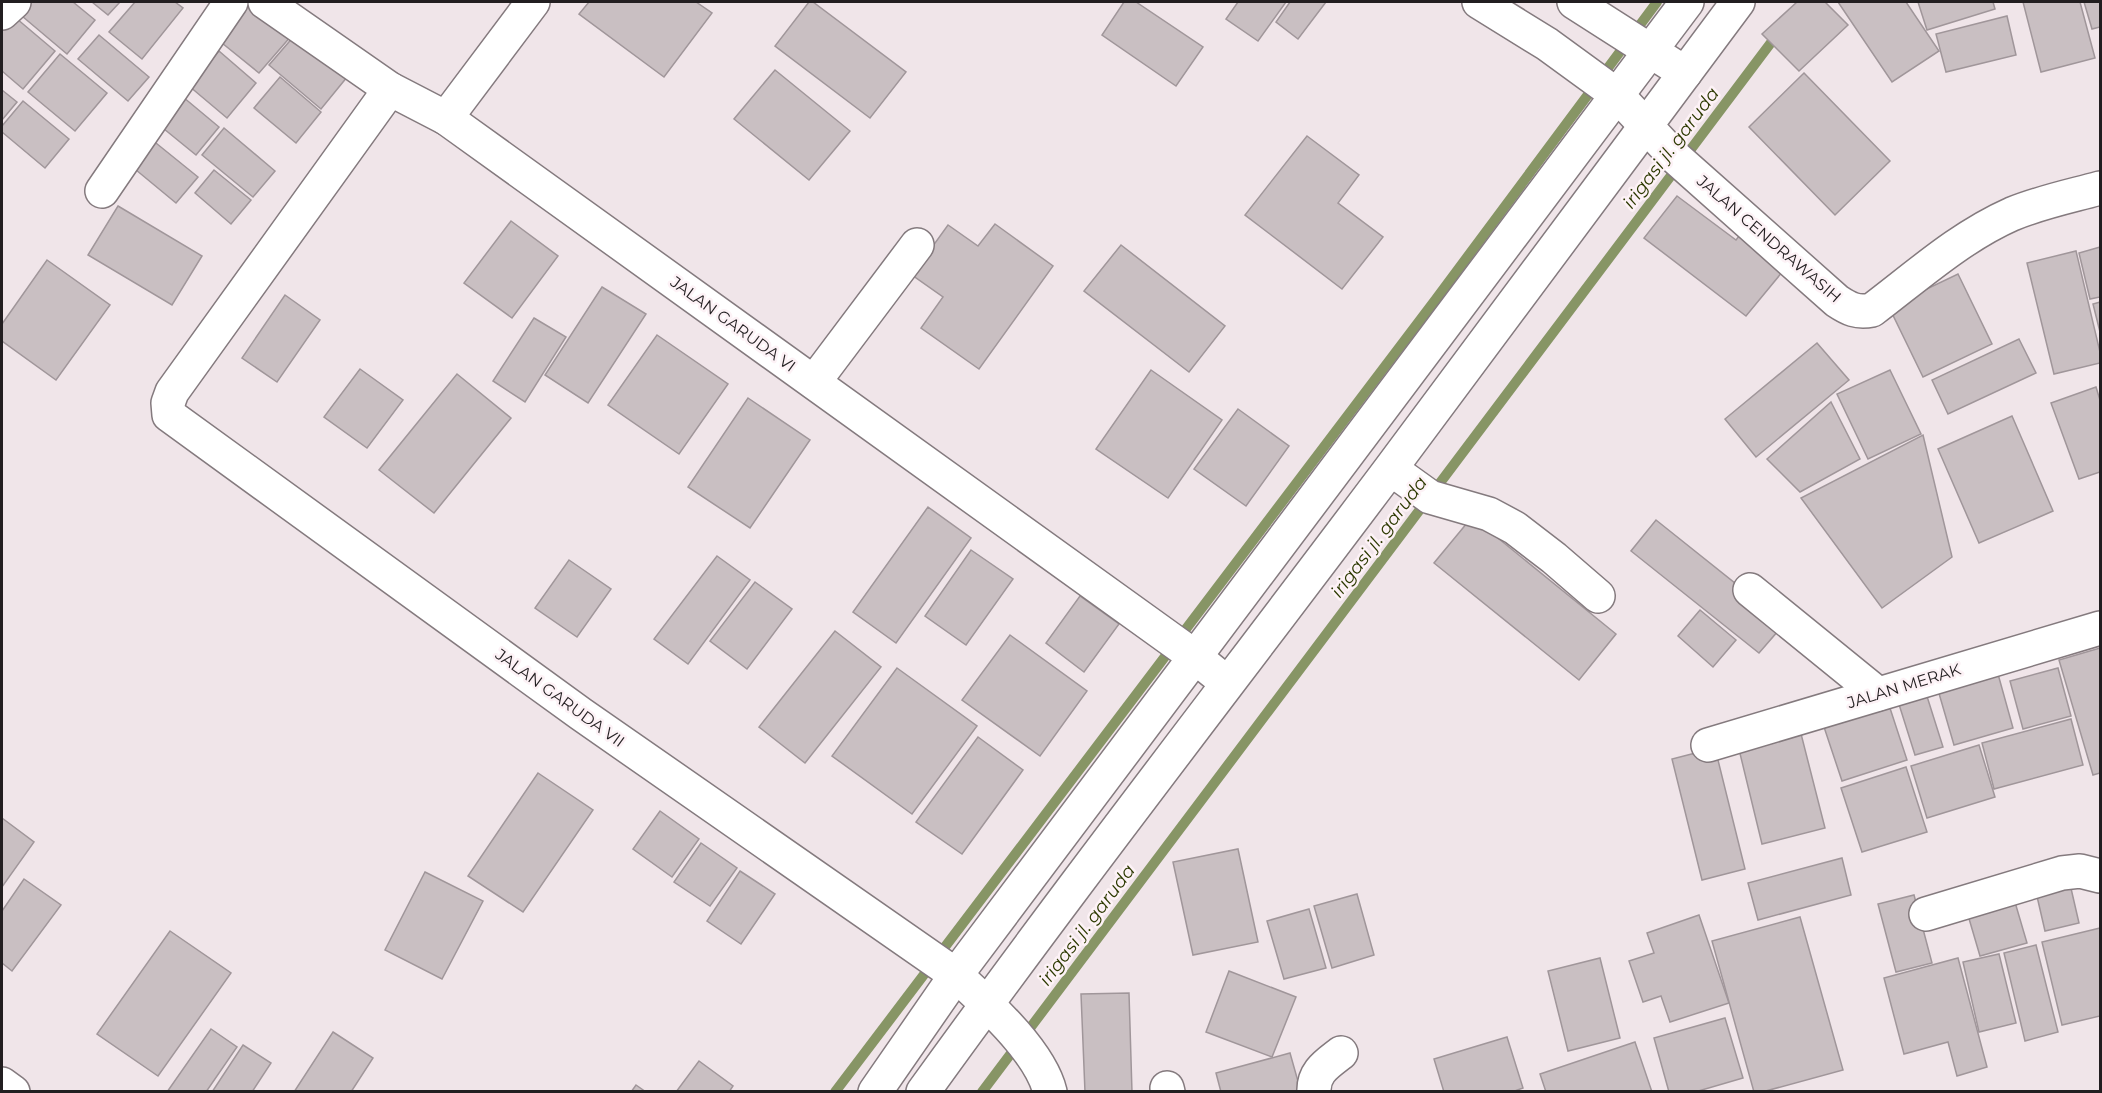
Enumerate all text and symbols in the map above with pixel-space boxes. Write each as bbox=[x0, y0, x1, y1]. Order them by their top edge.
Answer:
water label: irigasi jl. garuda bbox=[1618, 83, 1724, 213]
street label: JALAN CENDRAWASIH bbox=[1692, 171, 1845, 307]
street label: JALAN GARUDA VI bbox=[666, 272, 799, 376]
water label: irigasi jl. garuda bbox=[1326, 472, 1432, 602]
street label: JALAN GARUDA VII bbox=[491, 644, 628, 751]
street label: JALAN MERAK bbox=[1844, 660, 1964, 713]
water label: irigasi jl. garuda bbox=[1034, 860, 1140, 990]

